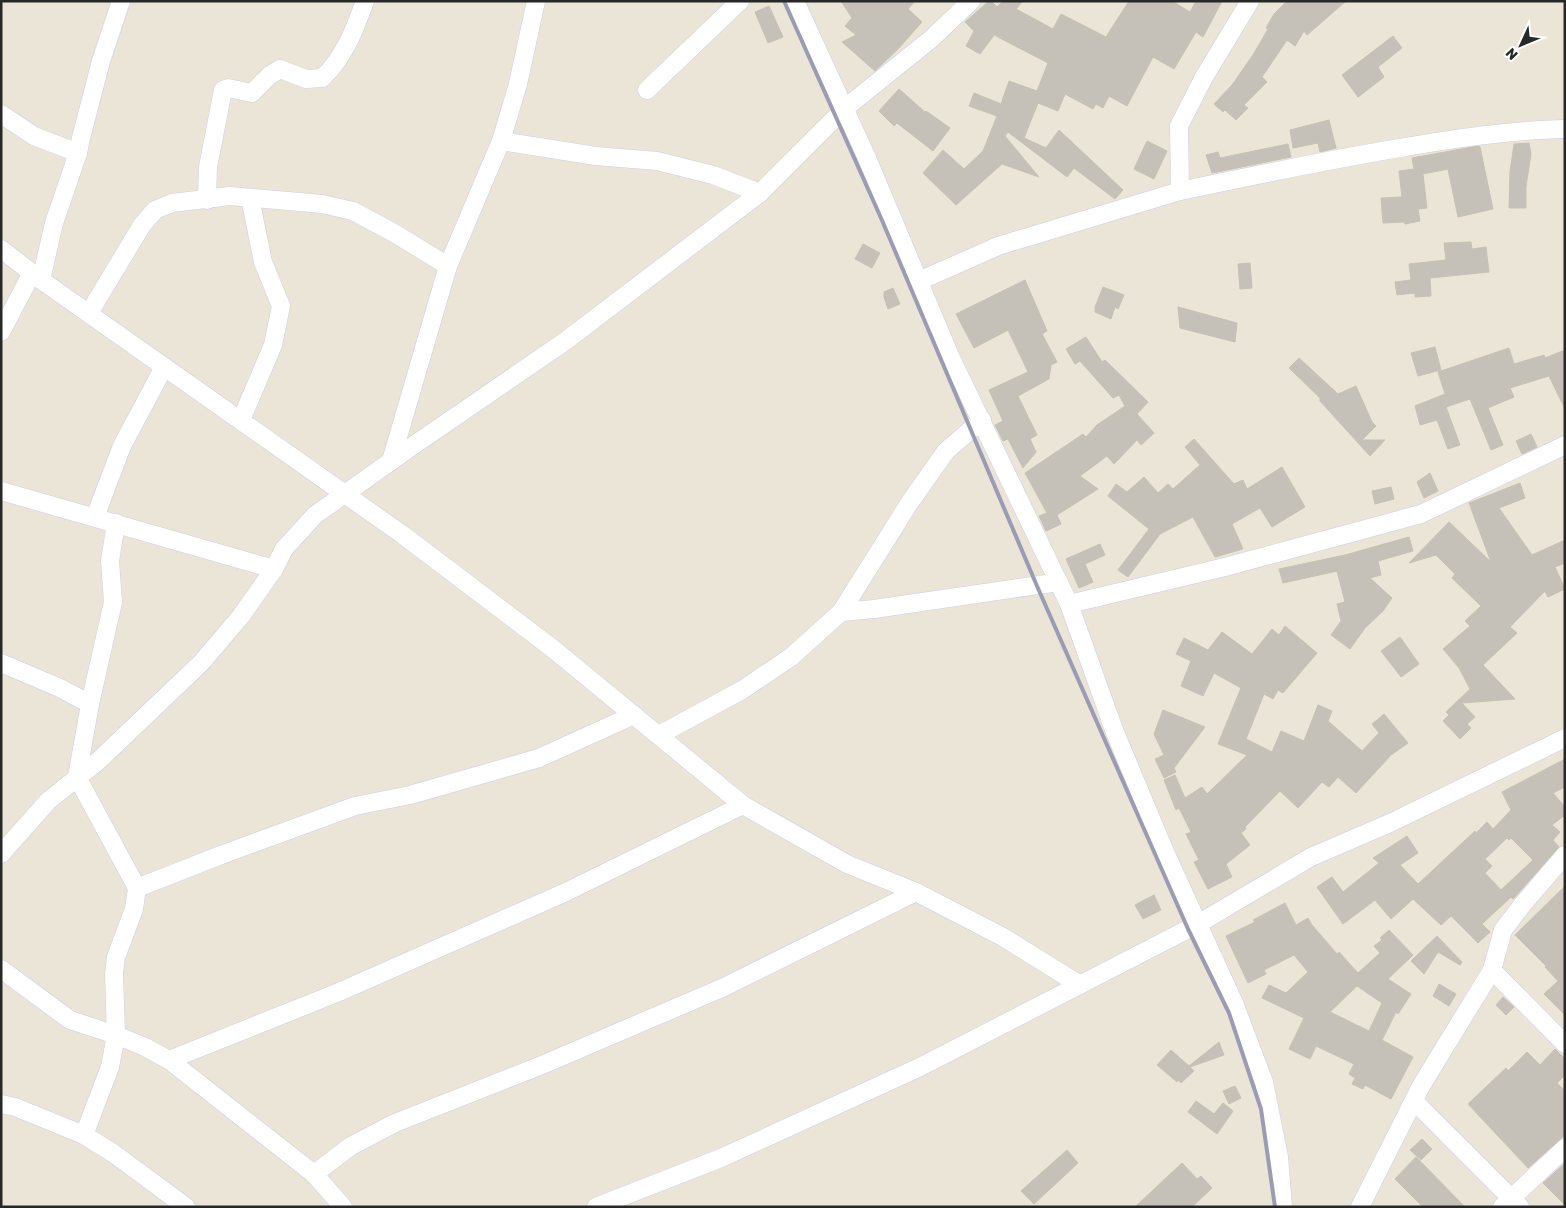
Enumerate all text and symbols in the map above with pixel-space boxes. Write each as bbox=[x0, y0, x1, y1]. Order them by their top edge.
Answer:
north arrow bbox=[1496, 20, 1546, 70]
text: N bbox=[1502, 44, 1522, 63]

